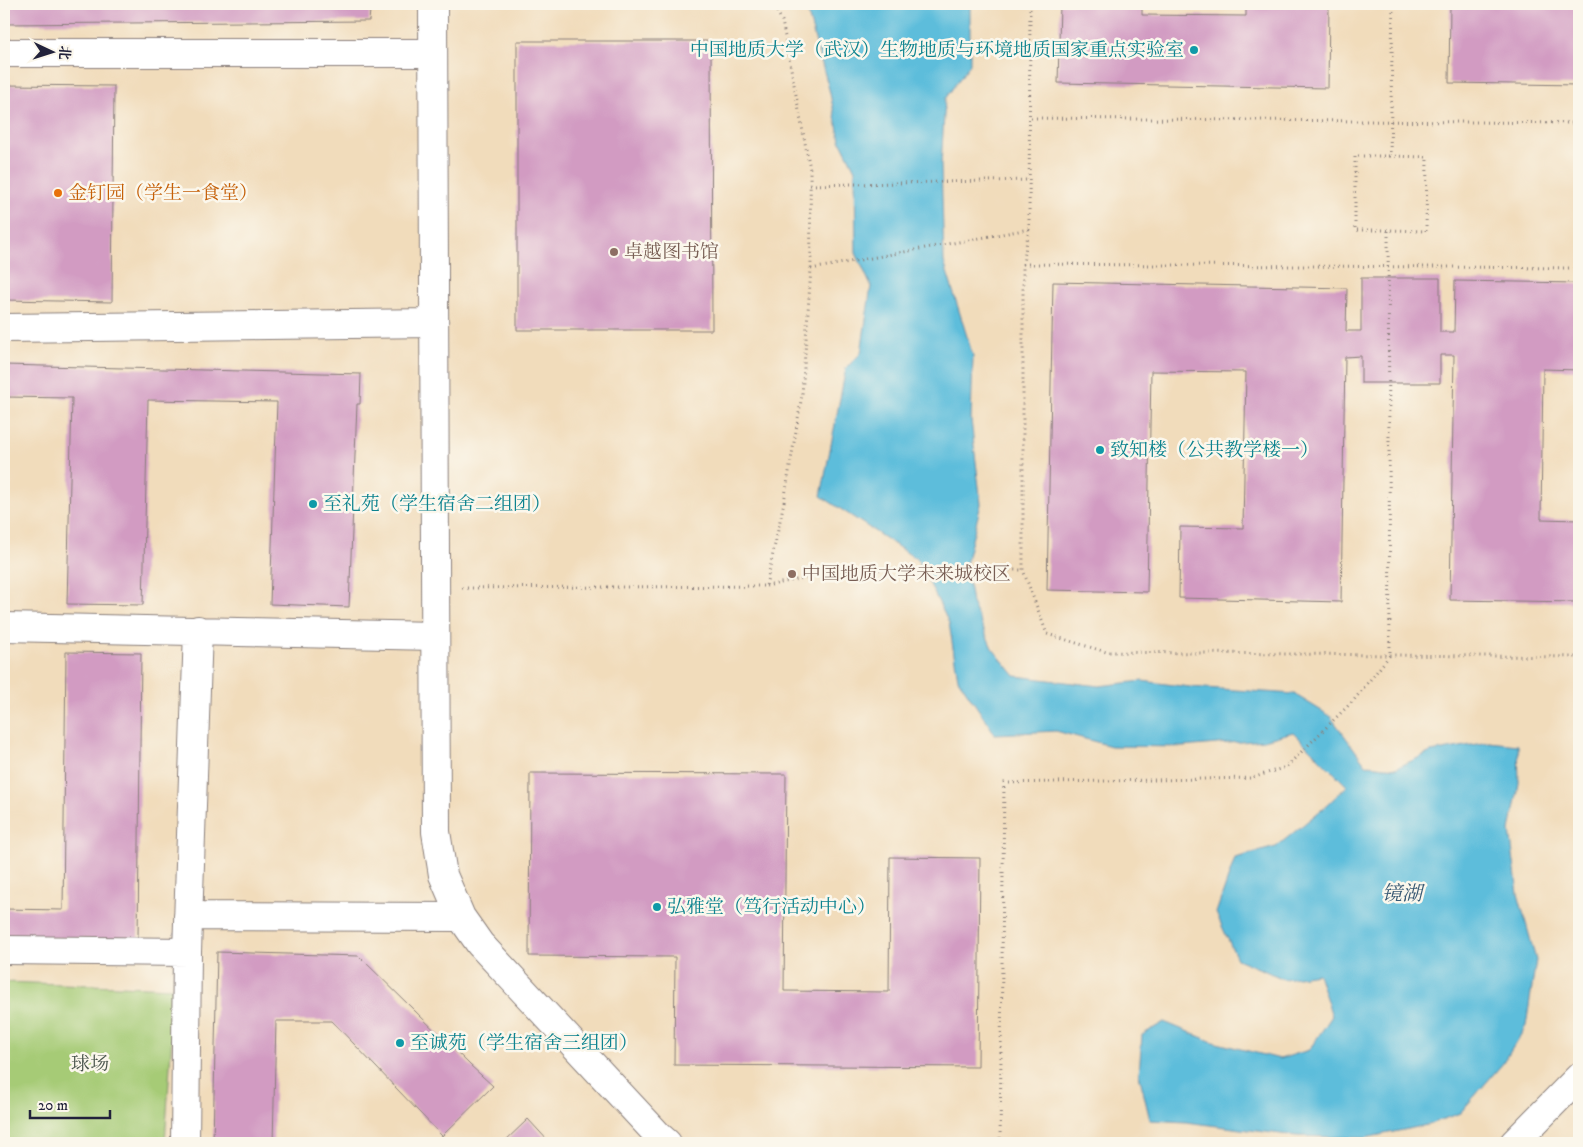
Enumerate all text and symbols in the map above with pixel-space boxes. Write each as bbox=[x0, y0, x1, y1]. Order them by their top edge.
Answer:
north arrow bbox=[28, 28, 78, 78]
place label: 中国地质大学（武汉）生物地质与环境地质国家重点实验室 bbox=[690, 39, 1184, 62]
marker: 中国地质大学（武汉）生物地质与环境地质国家重点实验室 bbox=[1188, 44, 1200, 56]
text: 北 bbox=[55, 45, 73, 60]
place label: 金钉园（学生一食堂） bbox=[68, 182, 258, 205]
marker: 金钉园（学生一食堂） bbox=[52, 187, 64, 199]
place label: 卓越图书馆 bbox=[624, 241, 719, 264]
marker: 卓越图书馆 bbox=[608, 246, 620, 258]
place label: 致知楼（公共教学楼一） bbox=[1110, 439, 1319, 462]
marker: 致知楼（公共教学楼一） bbox=[1094, 444, 1106, 456]
place label: 至礼苑（学生宿舍二组团） bbox=[323, 493, 551, 516]
marker: 至礼苑（学生宿舍二组团） bbox=[307, 498, 319, 510]
place label: 中国地质大学未来城校区 bbox=[802, 563, 1011, 586]
marker: 中国地质大学未来城校区 bbox=[786, 568, 798, 580]
water label: 镜湖 bbox=[1382, 882, 1425, 907]
place label: 弘雅堂（笃行活动中心） bbox=[667, 896, 876, 919]
marker: 弘雅堂（笃行活动中心） bbox=[651, 901, 663, 913]
place label: 至诚苑（学生宿舍三组团） bbox=[410, 1032, 638, 1055]
marker: 至诚苑（学生宿舍三组团） bbox=[394, 1037, 406, 1049]
park label: 球场 bbox=[71, 1053, 109, 1076]
scale bar bbox=[30, 1087, 110, 1119]
text: 20 m bbox=[38, 1096, 68, 1115]

